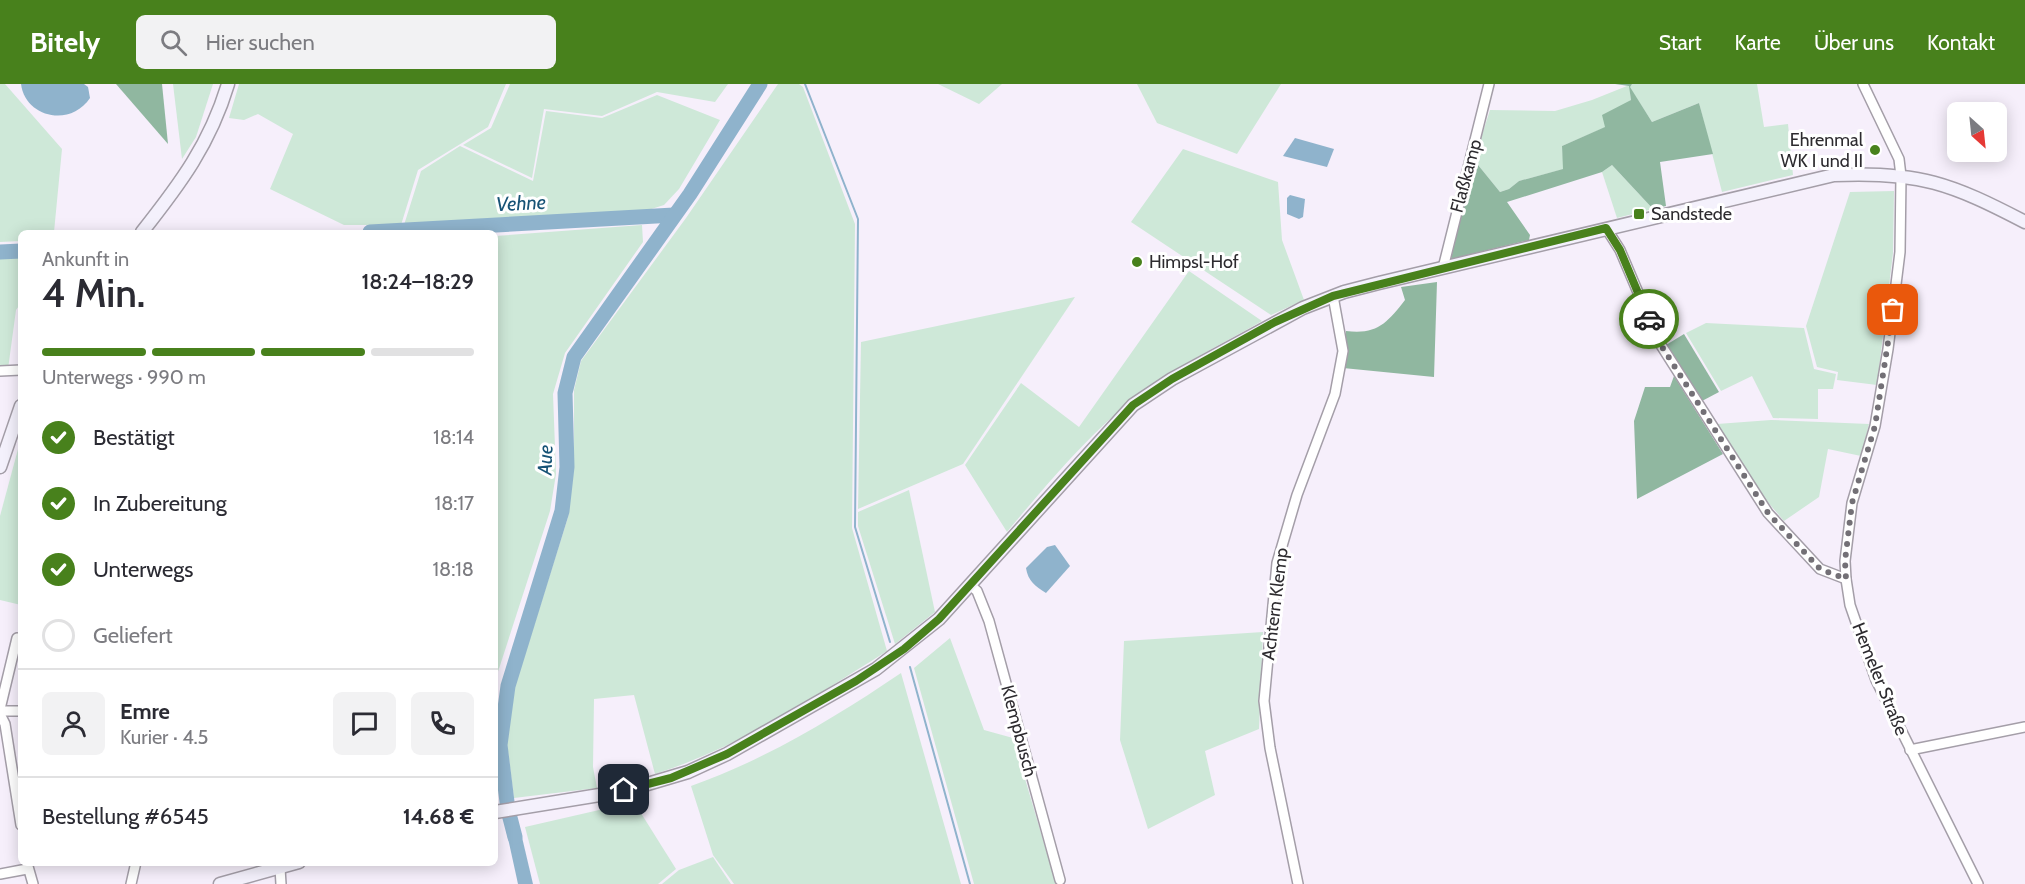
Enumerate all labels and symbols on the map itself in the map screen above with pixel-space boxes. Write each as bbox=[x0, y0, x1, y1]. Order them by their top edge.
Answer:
north arrow bbox=[1947, 102, 2007, 162]
place label: Ehrenmal WK I und II bbox=[1780, 129, 1864, 172]
street label: Flaßkamp bbox=[1446, 137, 1486, 215]
marker: Ehrenmal WK I und II bbox=[1868, 143, 1882, 157]
water label: Vehne bbox=[495, 190, 547, 216]
place label: Sandstede bbox=[1651, 203, 1732, 225]
marker: Sandstede bbox=[1632, 207, 1646, 221]
place label: Himpsl-Hof bbox=[1149, 251, 1239, 273]
marker: Himpsl-Hof bbox=[1130, 255, 1144, 269]
pin bbox=[1867, 284, 1918, 335]
courier bbox=[1619, 289, 1679, 349]
water label: Aue bbox=[532, 444, 558, 477]
street label: Achtern Klemp bbox=[1257, 547, 1293, 661]
street label: Hemeler Straße bbox=[1847, 619, 1913, 739]
street label: Klempbusch bbox=[996, 683, 1042, 779]
pin bbox=[598, 764, 649, 815]

